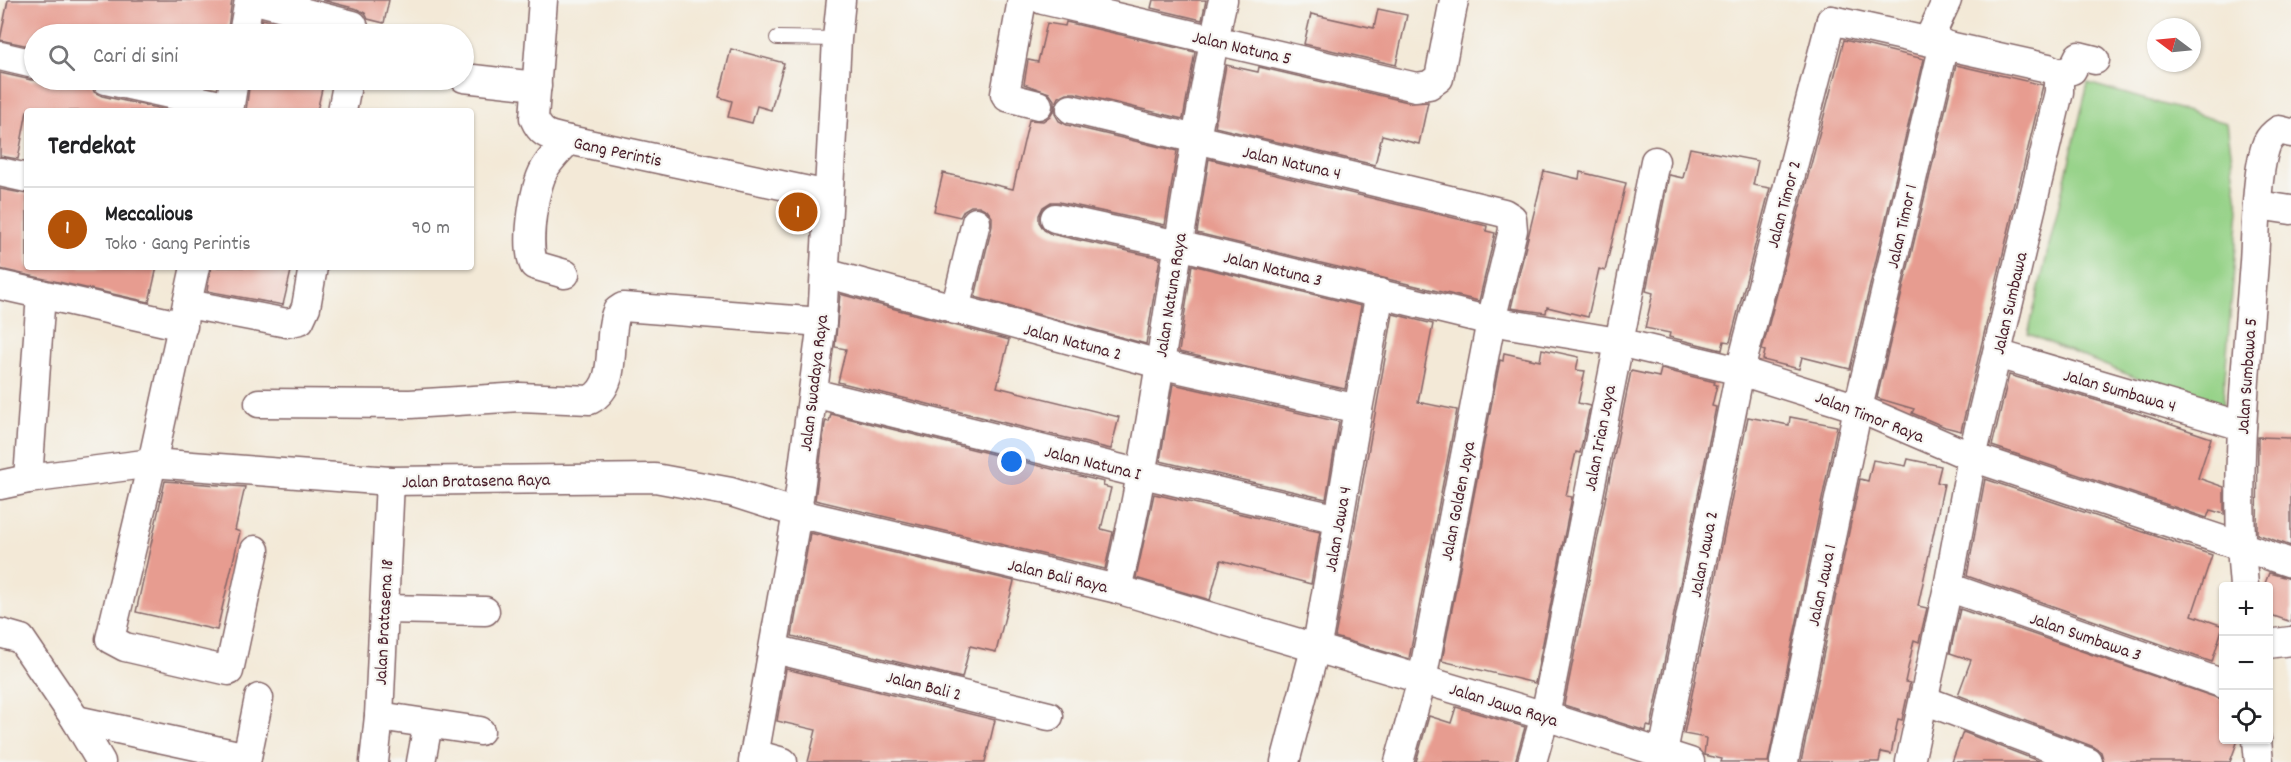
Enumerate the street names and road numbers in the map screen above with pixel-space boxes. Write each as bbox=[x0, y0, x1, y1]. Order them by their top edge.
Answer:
street label: Jalan Natuna 5 bbox=[1189, 26, 1294, 73]
street label: Gang Perintis bbox=[571, 132, 664, 175]
street label: Jalan Natuna 4 bbox=[1240, 141, 1343, 188]
street label: Jalan Timor 2 bbox=[1762, 158, 1809, 251]
street label: Jalan Timor 1 bbox=[1882, 182, 1925, 271]
street label: Jalan Natuna Raya bbox=[1150, 231, 1195, 359]
street label: Jalan Natuna 3 bbox=[1220, 246, 1324, 295]
street label: Jalan Sumbawa bbox=[1988, 249, 2035, 357]
street label: Jalan Swadaya Raya bbox=[795, 313, 836, 453]
street label: Jalan Sumbawa 5 bbox=[2232, 317, 2265, 435]
street label: Jalan Natuna 2 bbox=[1021, 318, 1124, 369]
street label: Jalan Sumbawa 4 bbox=[2060, 364, 2179, 420]
street label: Jalan Irian Jaya bbox=[1579, 383, 1624, 494]
street label: Jalan Timor Raya bbox=[1811, 386, 1928, 451]
street label: Jalan Golden Jaya bbox=[1436, 439, 1483, 563]
street label: Jalan Natuna I bbox=[1042, 440, 1144, 489]
street label: Jalan Bratasena Raya bbox=[402, 469, 551, 496]
street label: Jalan Jawa 4 bbox=[1320, 485, 1359, 574]
street label: Jalan Jawa 2 bbox=[1685, 509, 1726, 600]
street label: Jalan Jawa 1 bbox=[1803, 542, 1844, 629]
street label: Jalan Bali Raya bbox=[1005, 554, 1110, 601]
street label: Jalan Bratasena 18 bbox=[370, 558, 401, 686]
street label: Jalan Sumbawa 3 bbox=[2026, 608, 2144, 669]
street label: Jalan Bali 2 bbox=[883, 666, 964, 709]
street label: Jalan Jawa Raya bbox=[1446, 678, 1561, 735]

